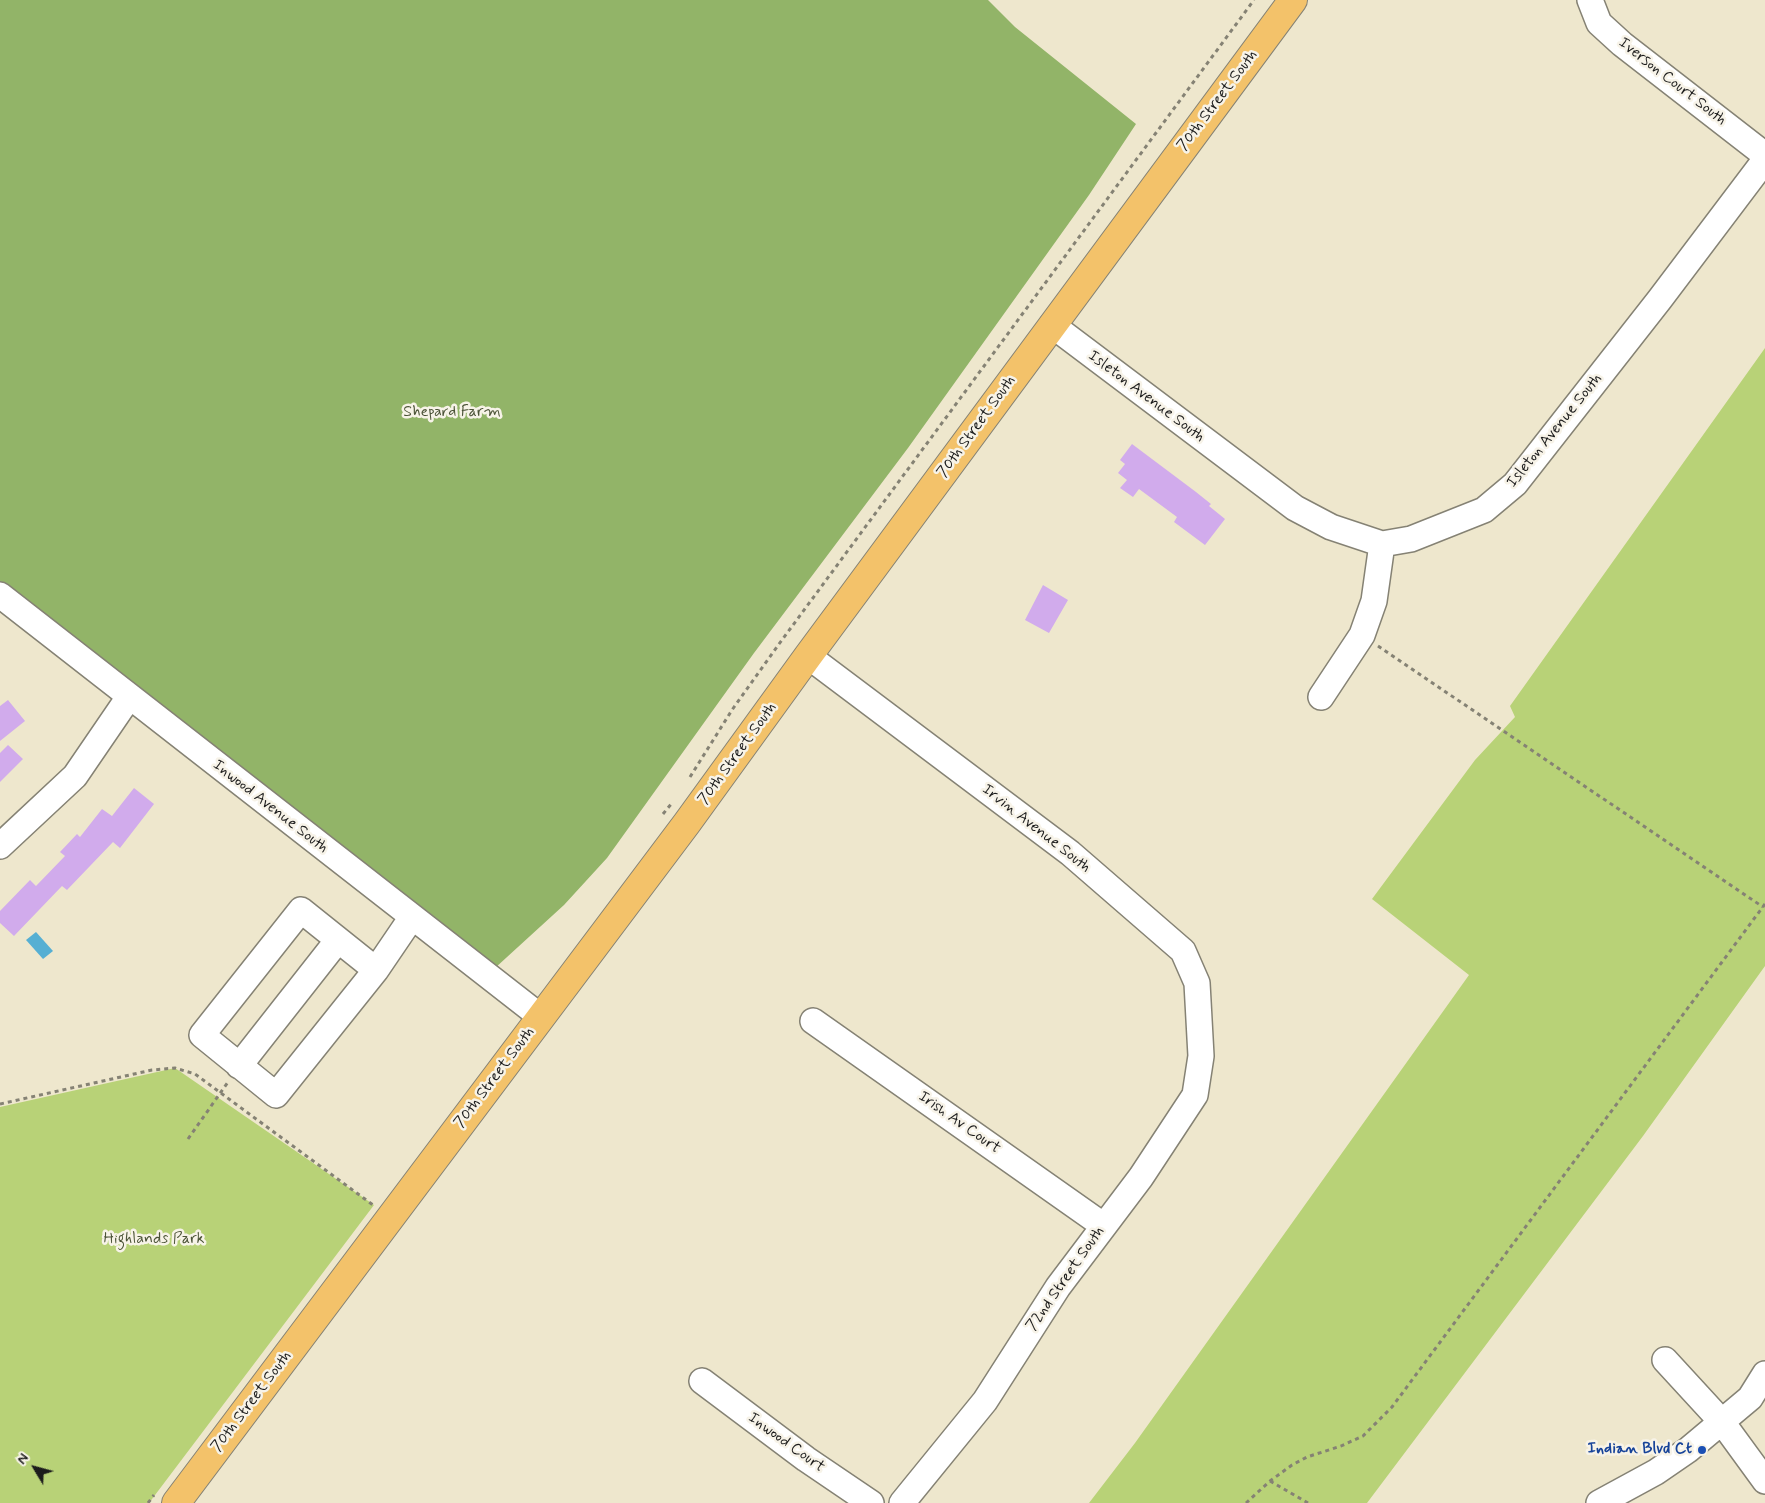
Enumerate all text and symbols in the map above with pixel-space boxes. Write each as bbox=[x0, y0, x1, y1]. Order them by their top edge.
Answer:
street label: Iverson Court South bbox=[1614, 34, 1730, 130]
street label: 70th Street South bbox=[1174, 47, 1262, 155]
street label: Isleton Avenue South bbox=[1084, 347, 1208, 447]
street label: Isleton Avenue South bbox=[1503, 370, 1607, 492]
street label: 70th Street South bbox=[934, 372, 1020, 482]
park label: Shepard Farm bbox=[403, 403, 501, 423]
street label: 70th Street South bbox=[695, 699, 781, 809]
street label: Inwood Avenue South bbox=[209, 756, 331, 858]
street label: Irvin Avenue South bbox=[978, 781, 1094, 877]
street label: 70th Street South bbox=[451, 1024, 539, 1132]
street label: Irish Av Court bbox=[914, 1088, 1004, 1158]
street label: 72nd Street South bbox=[1023, 1223, 1109, 1335]
park label: Highlands Park bbox=[103, 1230, 205, 1250]
street label: 70th Street South bbox=[208, 1348, 296, 1456]
street label: Inwood Court bbox=[744, 1409, 828, 1477]
place label: Indian Blvd Ct bbox=[1588, 1440, 1692, 1460]
north arrow bbox=[10, 1443, 60, 1493]
marker: Indian Blvd Ct bbox=[1696, 1444, 1708, 1456]
text: N bbox=[13, 1450, 33, 1468]

